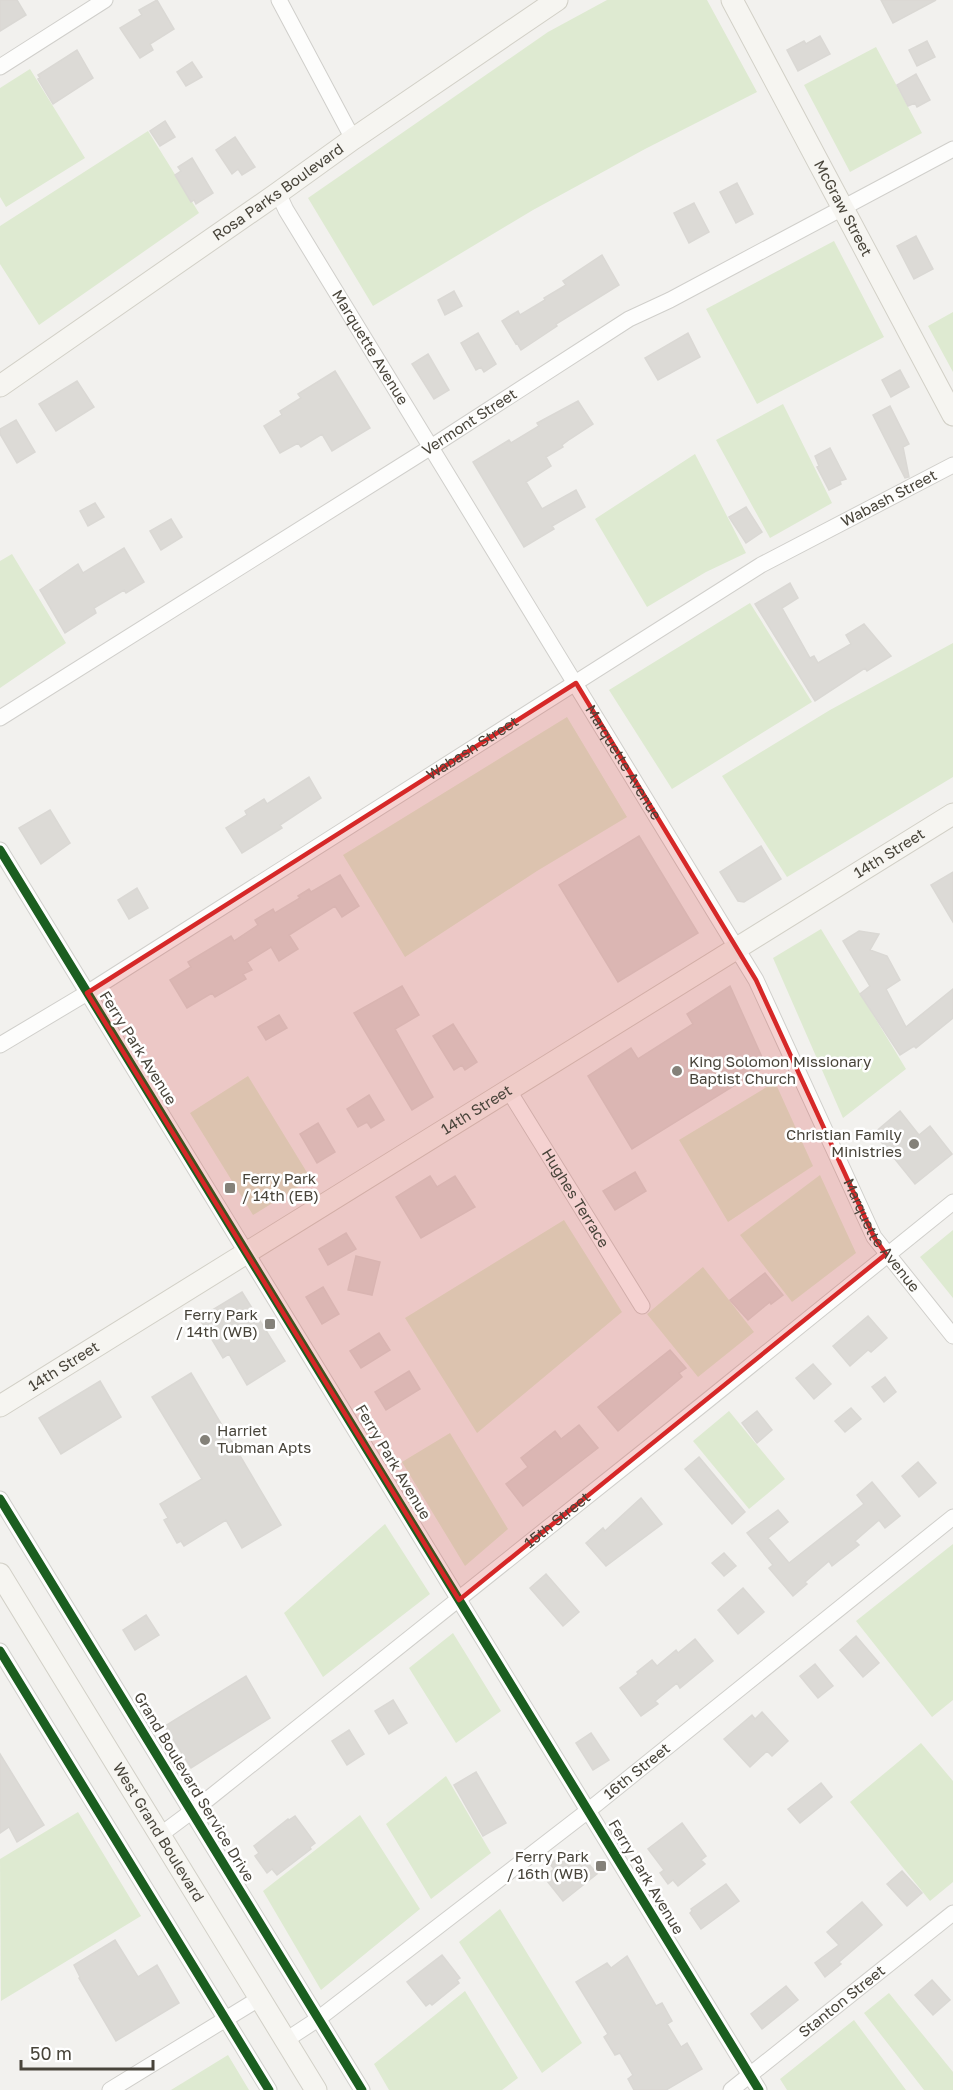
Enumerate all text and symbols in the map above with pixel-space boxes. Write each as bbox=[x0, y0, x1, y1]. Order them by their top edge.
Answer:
street label: Rosa Parks Boulevard bbox=[209, 139, 346, 244]
street label: McGraw Street bbox=[811, 157, 877, 259]
street label: Marquette Avenue bbox=[329, 286, 413, 408]
street label: Vermont Street bbox=[418, 384, 520, 458]
street label: Wabash Street bbox=[838, 465, 939, 530]
street label: Marquette Avenue bbox=[582, 701, 666, 823]
street label: Wabash Street bbox=[423, 712, 521, 783]
street label: 14th Street bbox=[850, 824, 928, 881]
street label: Ferry Park Avenue bbox=[97, 987, 181, 1108]
place label: King Solomon Missionary Baptist Church bbox=[689, 1052, 872, 1087]
marker: King Solomon Missionary Baptist Church bbox=[670, 1064, 684, 1078]
street label: 14th Street bbox=[437, 1080, 515, 1138]
place label: Christian Family Ministries bbox=[786, 1125, 903, 1160]
marker: Christian Family Ministries bbox=[907, 1137, 921, 1151]
street label: Hughes Terrace bbox=[539, 1145, 614, 1251]
place label: Ferry Park / 14th (EB) bbox=[242, 1169, 319, 1204]
street label: Marquette Avenue bbox=[840, 1175, 924, 1295]
marker: Ferry Park / 14th (EB) bbox=[223, 1181, 237, 1195]
place label: Ferry Park / 14th (WB) bbox=[176, 1305, 259, 1340]
marker: Ferry Park / 14th (WB) bbox=[263, 1317, 277, 1331]
street label: 14th Street bbox=[24, 1337, 102, 1394]
street label: Ferry Park Avenue bbox=[352, 1401, 435, 1522]
place label: Harriet Tubman Apts bbox=[217, 1421, 311, 1456]
marker: Harriet Tubman Apts bbox=[198, 1433, 212, 1447]
street label: 15th Street bbox=[520, 1488, 593, 1551]
street label: Grand Boulevard Service Drive bbox=[131, 1688, 259, 1885]
street label: 16th Street bbox=[600, 1739, 673, 1803]
street label: West Grand Boulevard bbox=[110, 1759, 209, 1905]
street label: Ferry Park Avenue bbox=[605, 1816, 688, 1937]
place label: Ferry Park / 16th (WB) bbox=[507, 1847, 590, 1882]
marker: Ferry Park / 16th (WB) bbox=[594, 1859, 608, 1873]
street label: Stanton Street bbox=[795, 1961, 888, 2041]
scale bar bbox=[21, 2033, 153, 2071]
text: 50 m bbox=[30, 2042, 72, 2064]

